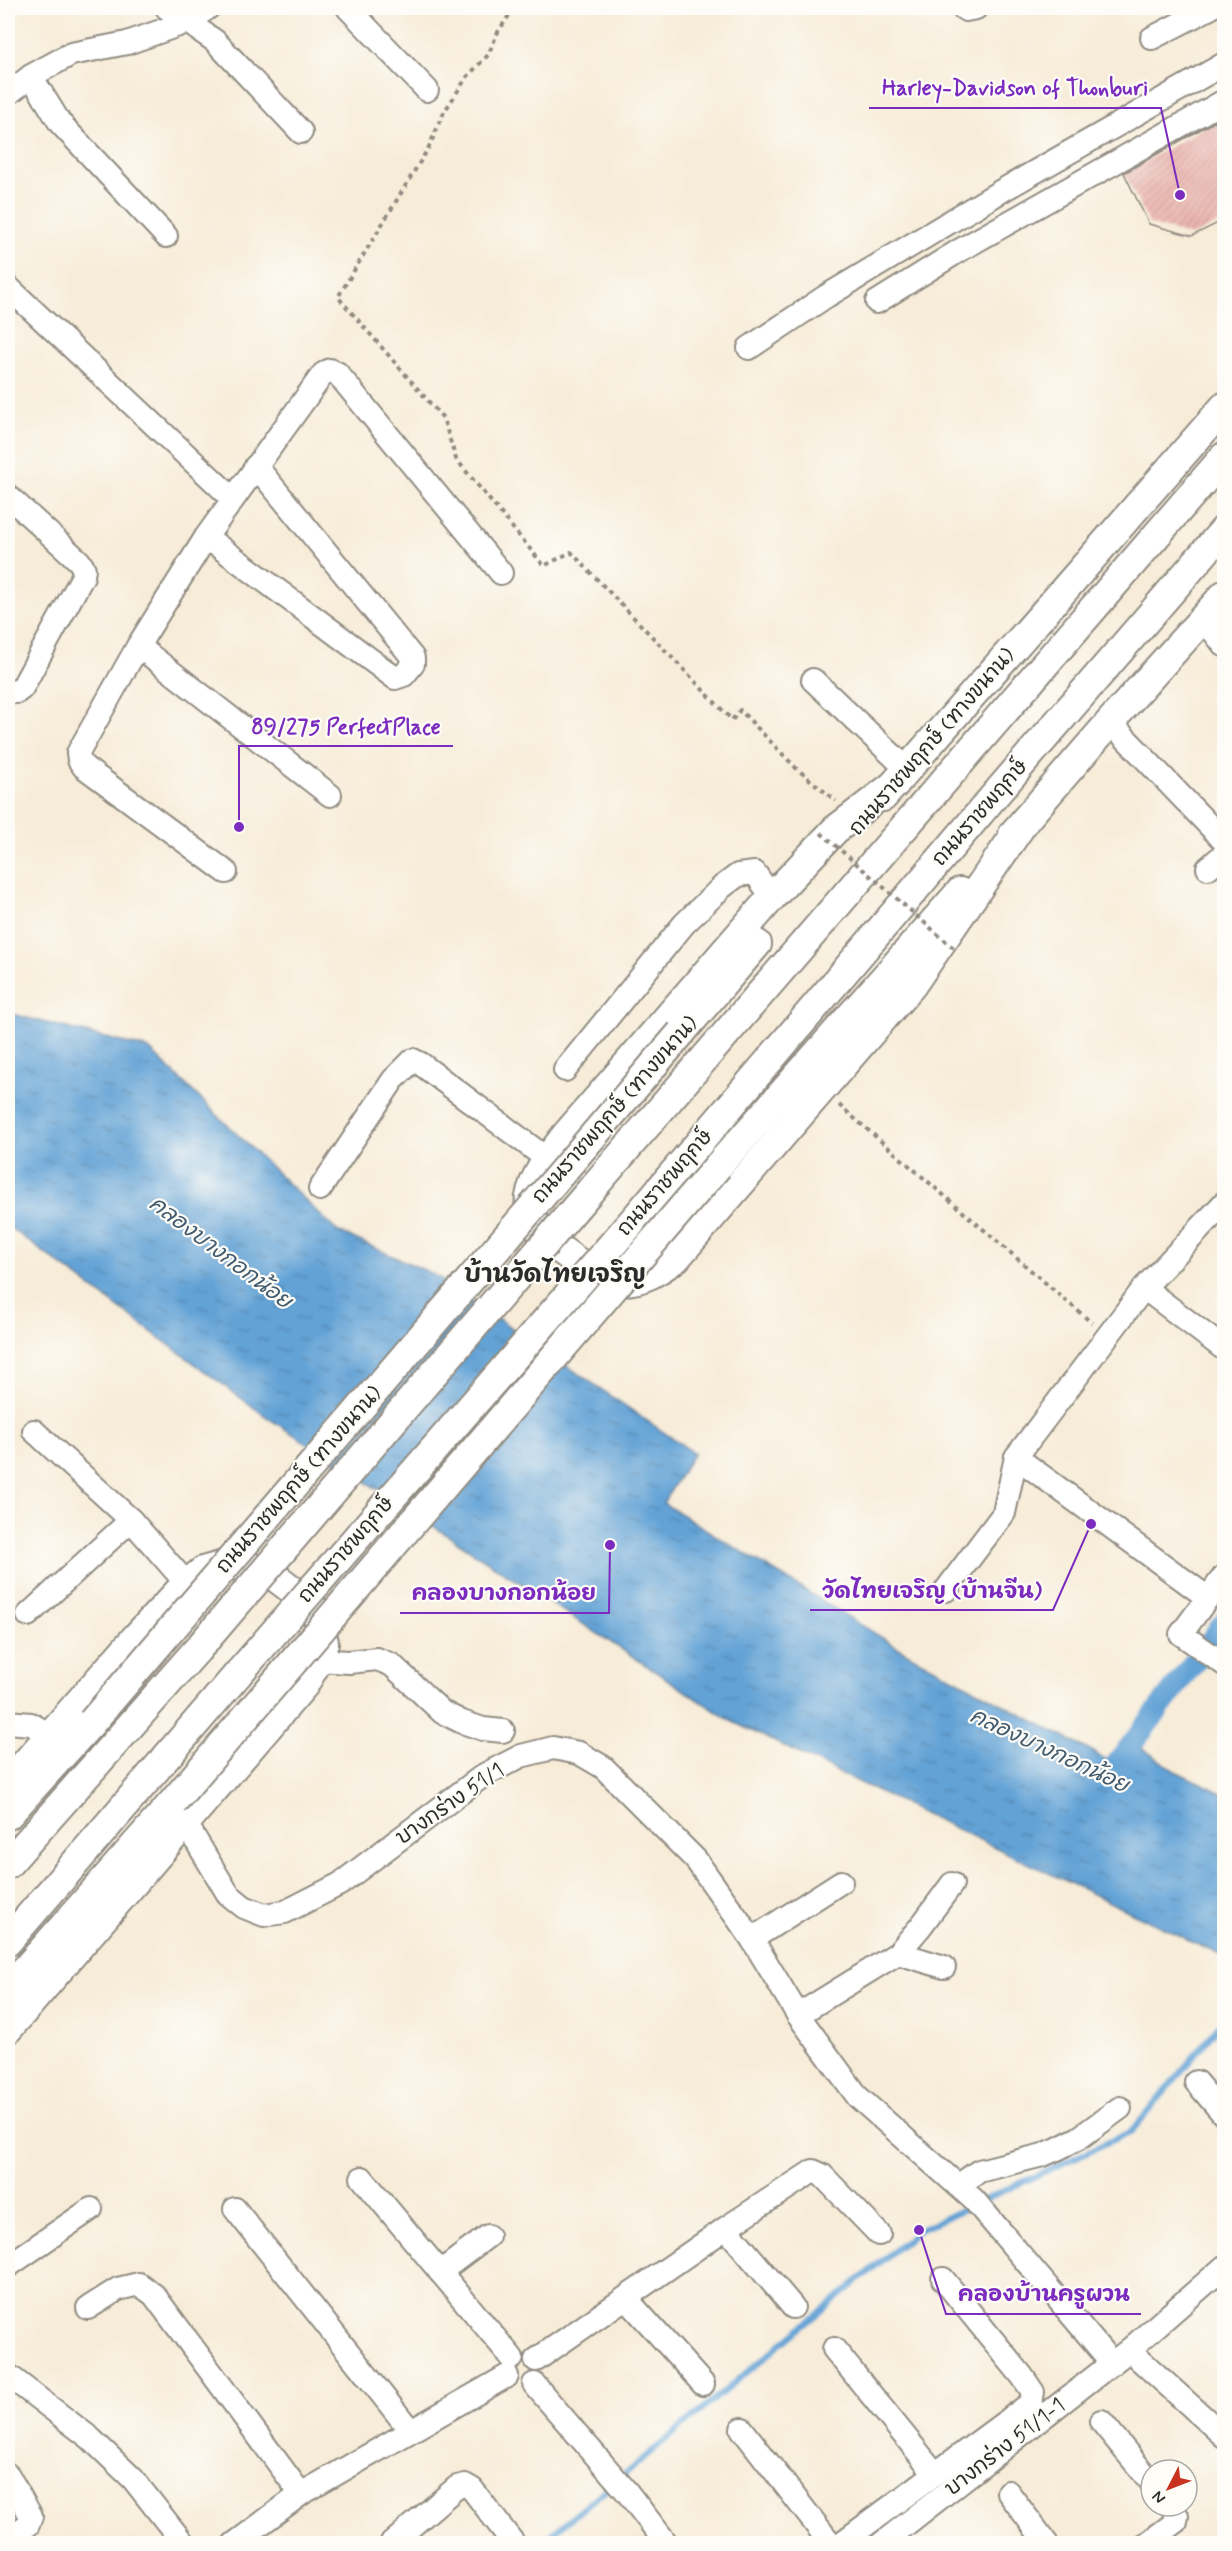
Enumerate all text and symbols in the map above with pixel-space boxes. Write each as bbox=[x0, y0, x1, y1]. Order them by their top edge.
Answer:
callout: Harley-Davidson of Thonburi bbox=[869, 68, 1161, 108]
text: Harley-Davidson of Thonburi bbox=[882, 75, 1148, 104]
street label: ถนนราชพฤกษ์ (ทางขนาน) bbox=[844, 643, 1020, 841]
callout: 89/275 PerfectPlace bbox=[239, 706, 453, 746]
text: 89/275 PerfectPlace bbox=[251, 714, 441, 742]
street label: ถนนราชพฤกษ์ bbox=[927, 755, 1033, 871]
street label: ถนนราชพฤกษ์ (ทางขนาน) bbox=[527, 1011, 703, 1209]
street label: ถนนราชพฤกษ์ bbox=[612, 1125, 718, 1241]
water label: คลองบางกอกน้อย bbox=[143, 1189, 299, 1317]
district label: บ้านวัดไทยเจริญ bbox=[464, 1257, 646, 1291]
street label: ถนนราชพฤกษ์ (ทางขนาน) bbox=[211, 1381, 387, 1579]
street label: ถนนราชพฤกษ์ bbox=[293, 1492, 399, 1608]
callout: วัดไทยเจริญ (บ้านจีน) bbox=[810, 1570, 1053, 1610]
callout: คลองบางกอกน้อย bbox=[400, 1573, 609, 1613]
text: วัดไทยเจริญ (บ้านจีน) bbox=[822, 1576, 1042, 1606]
text: คลองบางกอกน้อย bbox=[412, 1579, 596, 1608]
water label: คลองบางกอกน้อย bbox=[965, 1701, 1135, 1801]
street label: บางกร่าง 51/1 bbox=[390, 1756, 510, 1852]
callout: คลองบ้านครูผวน bbox=[946, 2274, 1141, 2314]
text: คลองบ้านครูผวน bbox=[958, 2280, 1130, 2309]
street label: บางกร่าง 51/1-1 bbox=[939, 2391, 1071, 2503]
north arrow bbox=[1139, 2458, 1199, 2518]
text: N bbox=[1148, 2486, 1170, 2508]

